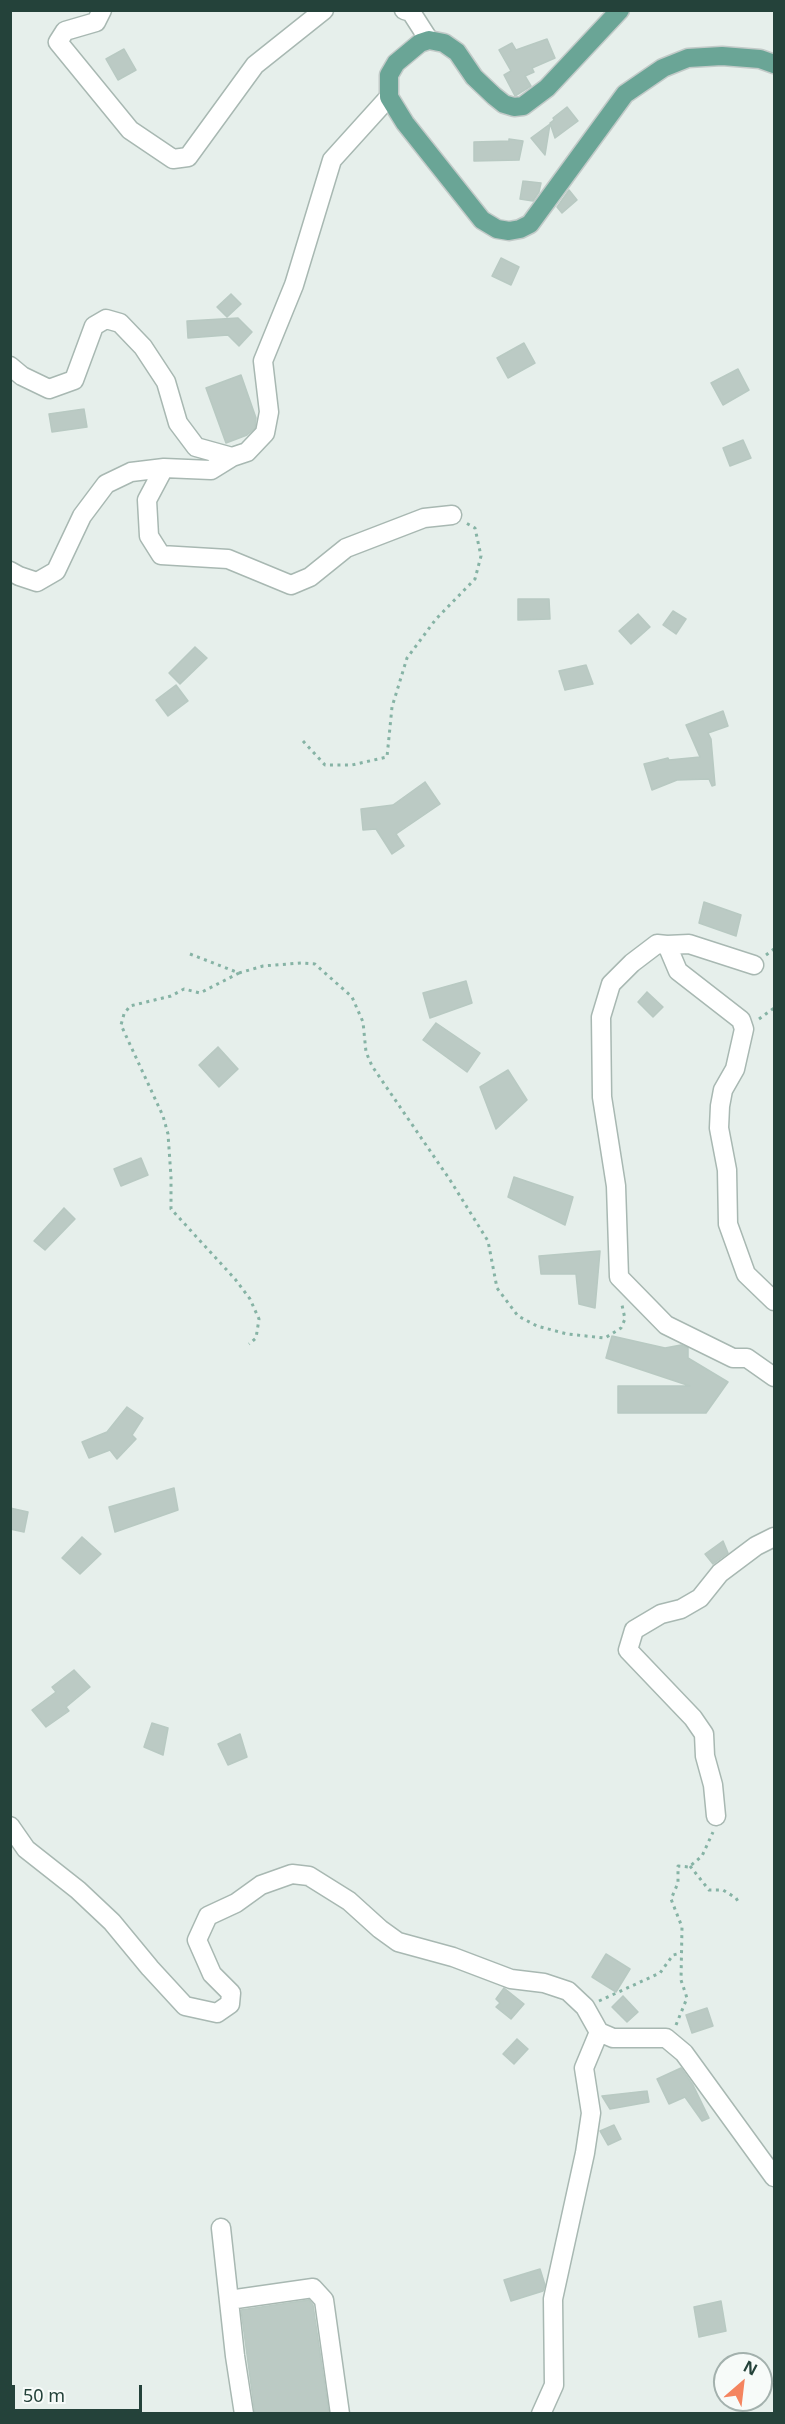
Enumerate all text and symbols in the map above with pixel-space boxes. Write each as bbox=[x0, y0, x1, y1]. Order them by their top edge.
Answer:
north arrow bbox=[713, 2352, 773, 2412]
text: N bbox=[740, 2355, 761, 2381]
scale bar bbox=[15, 2373, 146, 2411]
text: 50 m bbox=[23, 2383, 65, 2407]

